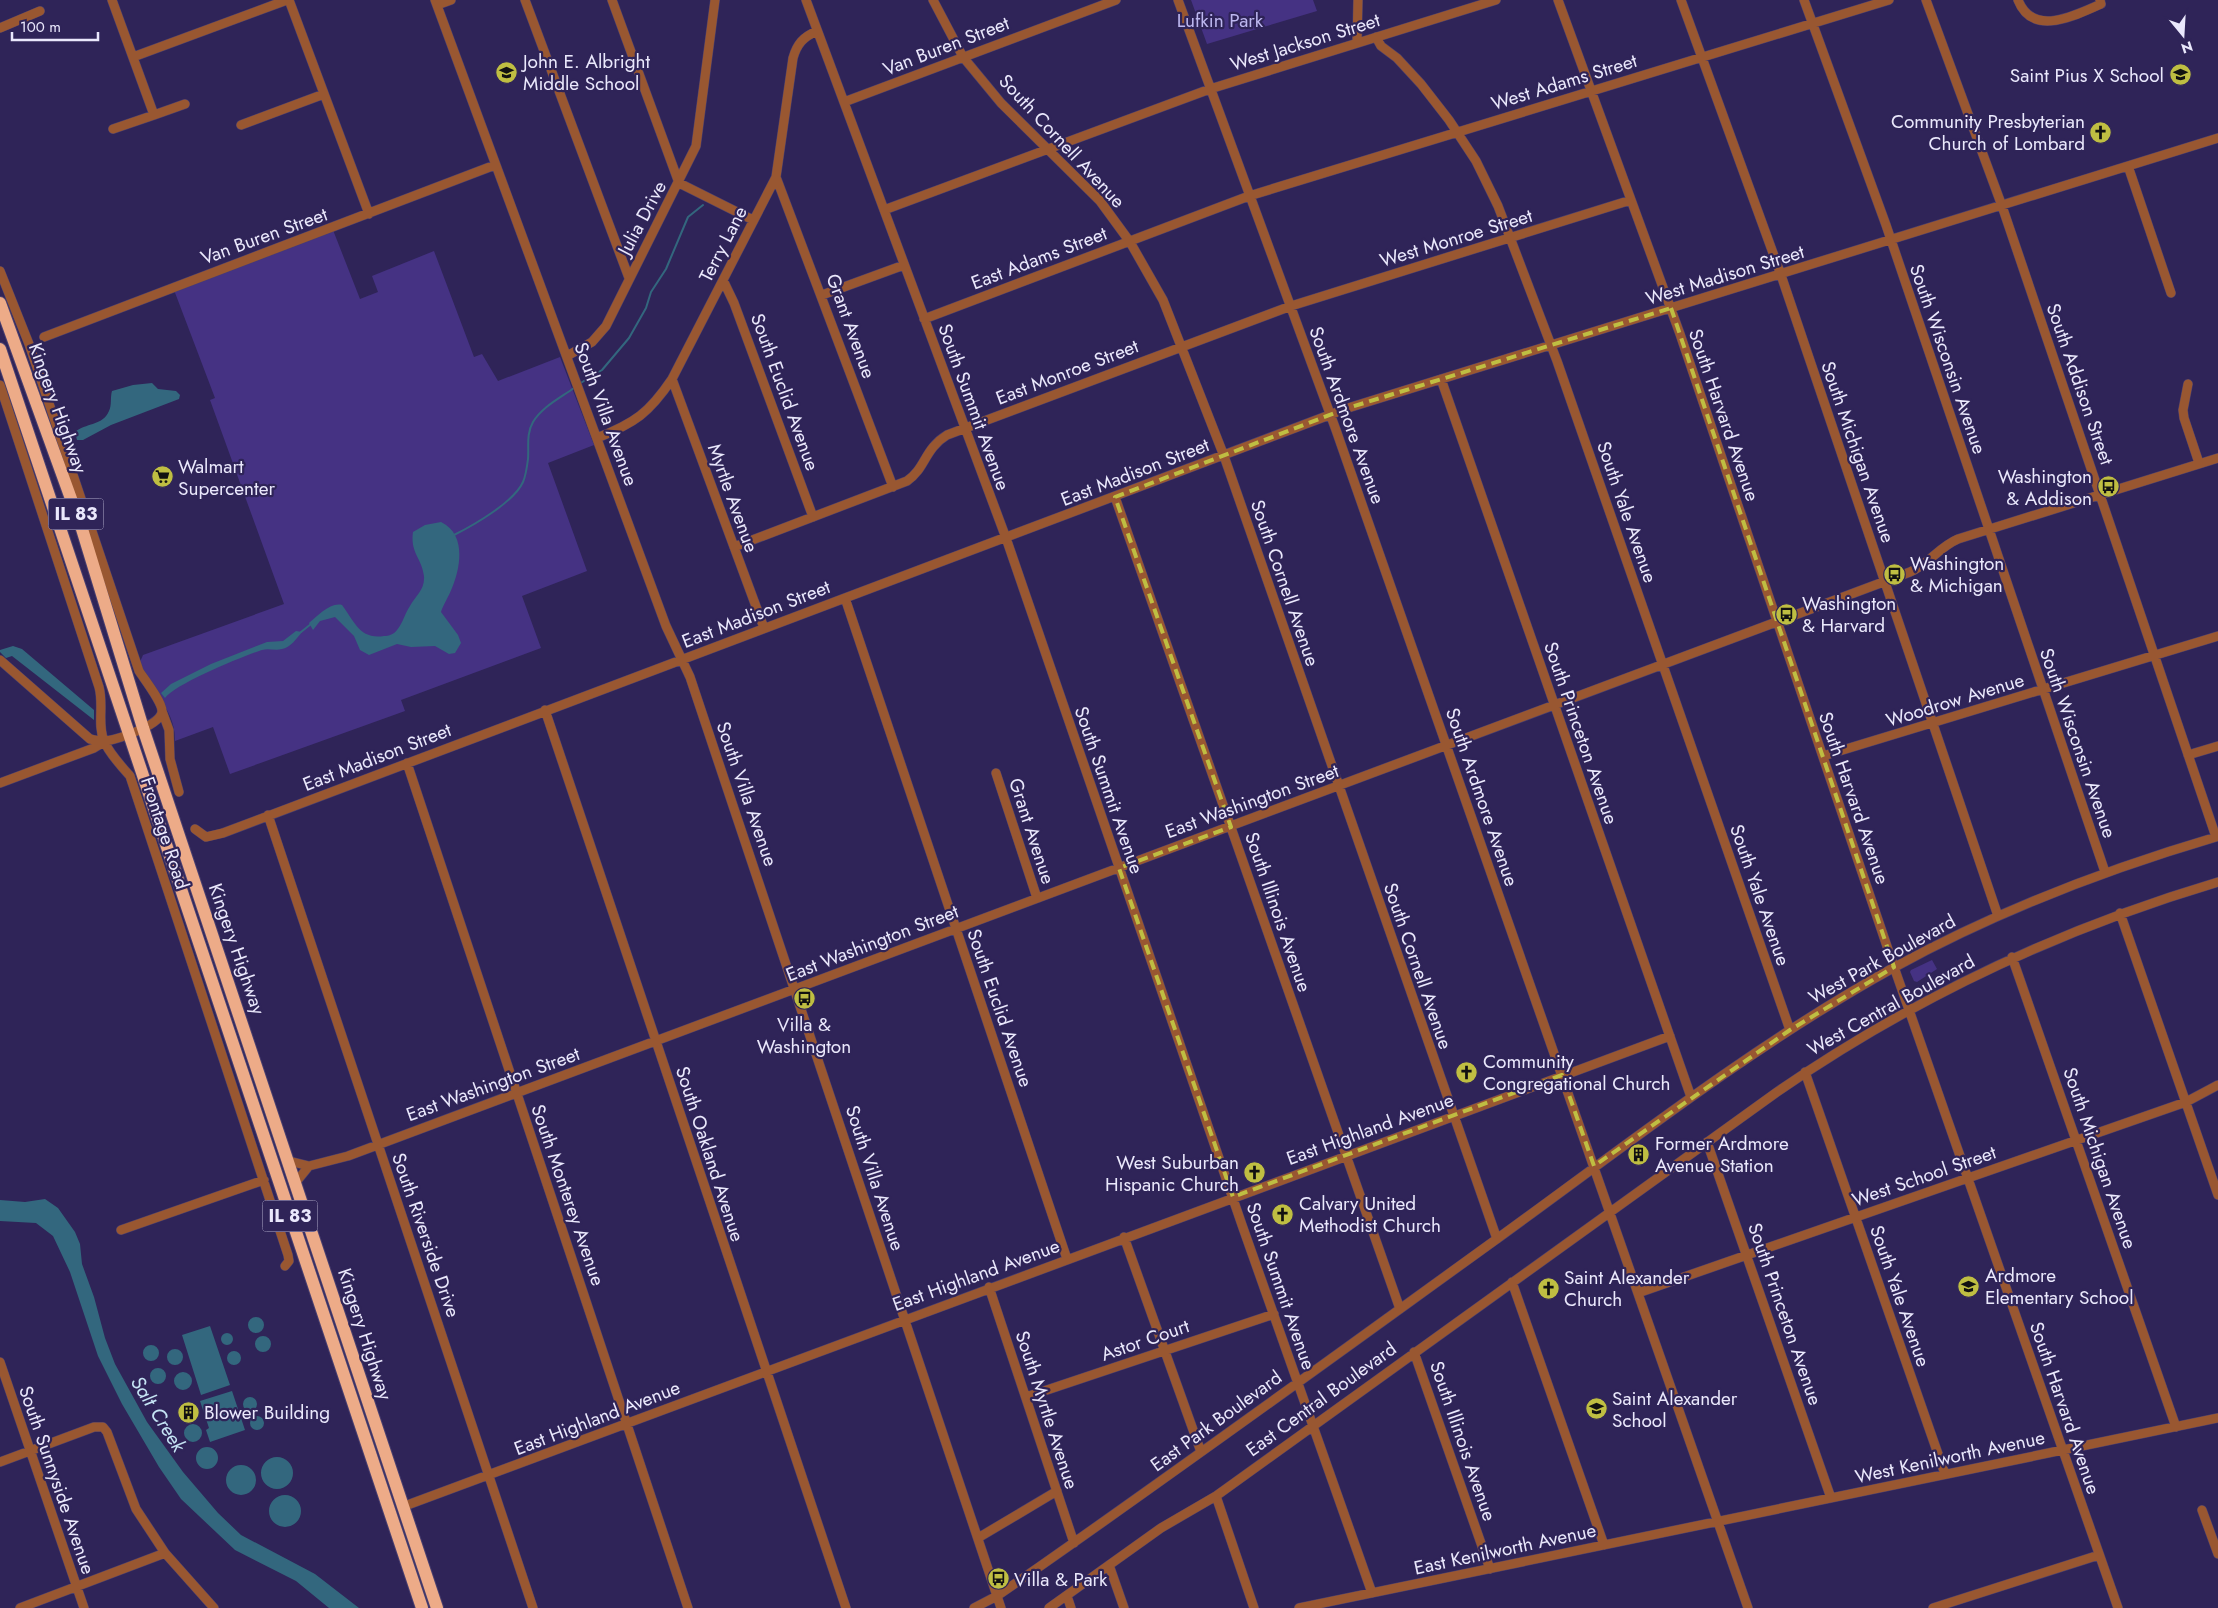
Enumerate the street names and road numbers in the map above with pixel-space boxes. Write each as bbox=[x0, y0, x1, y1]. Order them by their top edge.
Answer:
street label: West Jackson Street bbox=[1227, 6, 1384, 78]
street label: Van Buren Street bbox=[879, 9, 1013, 82]
street label: West Adams Street bbox=[1488, 47, 1641, 117]
street label: South Cornell Avenue bbox=[993, 68, 1131, 214]
street label: Julia Drive bbox=[610, 176, 673, 263]
street label: Van Buren Street bbox=[197, 200, 332, 271]
street label: Terry Lane bbox=[692, 201, 754, 287]
street label: West Monroe Street bbox=[1376, 202, 1536, 274]
street label: East Adams Street bbox=[967, 220, 1111, 296]
street label: West Madison Street bbox=[1642, 238, 1808, 312]
street label: South Wisconsin Avenue bbox=[1903, 260, 1993, 458]
street label: Grant Avenue bbox=[820, 270, 883, 382]
street label: South Addison Street bbox=[2040, 300, 2120, 469]
street label: South Euclid Avenue bbox=[744, 310, 826, 475]
street label: South Summit Avenue bbox=[931, 320, 1017, 494]
street label: South Ardmore Avenue bbox=[1302, 323, 1392, 508]
street label: South Harvard Avenue bbox=[1682, 325, 1766, 505]
street label: East Monroe Street bbox=[992, 332, 1143, 412]
street label: South Villa Avenue bbox=[567, 338, 645, 490]
street label: Kingery Highway bbox=[22, 339, 94, 478]
street label: South Michigan Avenue bbox=[1814, 358, 1902, 546]
street label: East Madison Street bbox=[1057, 431, 1213, 513]
street label: South Yale Avenue bbox=[1590, 438, 1664, 587]
street label: Myrtle Avenue bbox=[701, 440, 765, 556]
street label: South Cornell Avenue bbox=[1244, 496, 1326, 670]
road number: IL 83 bbox=[48, 498, 104, 530]
street label: East Madison Street bbox=[678, 573, 834, 655]
street label: South Princeton Avenue bbox=[1537, 638, 1625, 828]
street label: South Wisconsin Avenue bbox=[2033, 644, 2123, 842]
street label: Woodrow Avenue bbox=[1883, 666, 2028, 734]
street label: South Summit Avenue bbox=[1068, 703, 1150, 878]
street label: South Ardmore Avenue bbox=[1439, 704, 1525, 890]
street label: South Harvard Avenue bbox=[1812, 708, 1896, 888]
street label: East Madison Street bbox=[299, 716, 455, 798]
street label: South Villa Avenue bbox=[710, 718, 784, 870]
street label: East Washington Street bbox=[1161, 757, 1343, 845]
street label: Frontage Road bbox=[134, 773, 196, 893]
street label: Grant Avenue bbox=[1002, 775, 1062, 888]
street label: South Yale Avenue bbox=[1723, 821, 1797, 970]
street label: South Illinois Avenue bbox=[1238, 829, 1318, 996]
street label: South Cornell Avenue bbox=[1377, 879, 1459, 1053]
street label: Kingery Highway bbox=[202, 880, 272, 1019]
street label: East Washington Street bbox=[782, 897, 963, 988]
street label: West Park Boulevard bbox=[1804, 907, 1960, 1011]
street label: South Euclid Avenue bbox=[960, 925, 1040, 1091]
street label: West Central Boulevard bbox=[1802, 948, 1980, 1062]
street label: East Washington Street bbox=[402, 1040, 584, 1128]
street label: South Oakland Avenue bbox=[669, 1063, 751, 1245]
street label: South Michigan Avenue bbox=[2056, 1064, 2144, 1252]
street label: East Highland Avenue bbox=[1283, 1086, 1458, 1172]
street label: South Monterey Avenue bbox=[524, 1101, 612, 1289]
street label: South Villa Avenue bbox=[839, 1102, 911, 1254]
street label: West School Street bbox=[1848, 1139, 2000, 1213]
street label: South Riverside Drive bbox=[385, 1149, 467, 1321]
street label: South Summit Avenue bbox=[1240, 1199, 1322, 1374]
road number: IL 83 bbox=[262, 1200, 318, 1232]
street label: South Princeton Avenue bbox=[1741, 1219, 1829, 1409]
street label: South Yale Avenue bbox=[1863, 1222, 1937, 1371]
street label: East Highland Avenue bbox=[889, 1232, 1064, 1318]
street label: Kingery Highway bbox=[331, 1265, 399, 1404]
street label: Astor Court bbox=[1097, 1312, 1193, 1368]
street label: South Harvard Avenue bbox=[2023, 1318, 2107, 1498]
street label: South Myrtle Avenue bbox=[1009, 1327, 1085, 1493]
street label: East Central Boulevard bbox=[1240, 1335, 1402, 1463]
street label: South Illinois Avenue bbox=[1423, 1358, 1503, 1525]
street label: East Park Boulevard bbox=[1145, 1364, 1287, 1478]
street label: East Highland Avenue bbox=[510, 1374, 684, 1462]
street label: South Sunnyside Avenue bbox=[12, 1382, 102, 1578]
street label: West Kenilworth Avenue bbox=[1853, 1424, 2047, 1490]
street label: East Kenilworth Avenue bbox=[1411, 1516, 1599, 1582]

